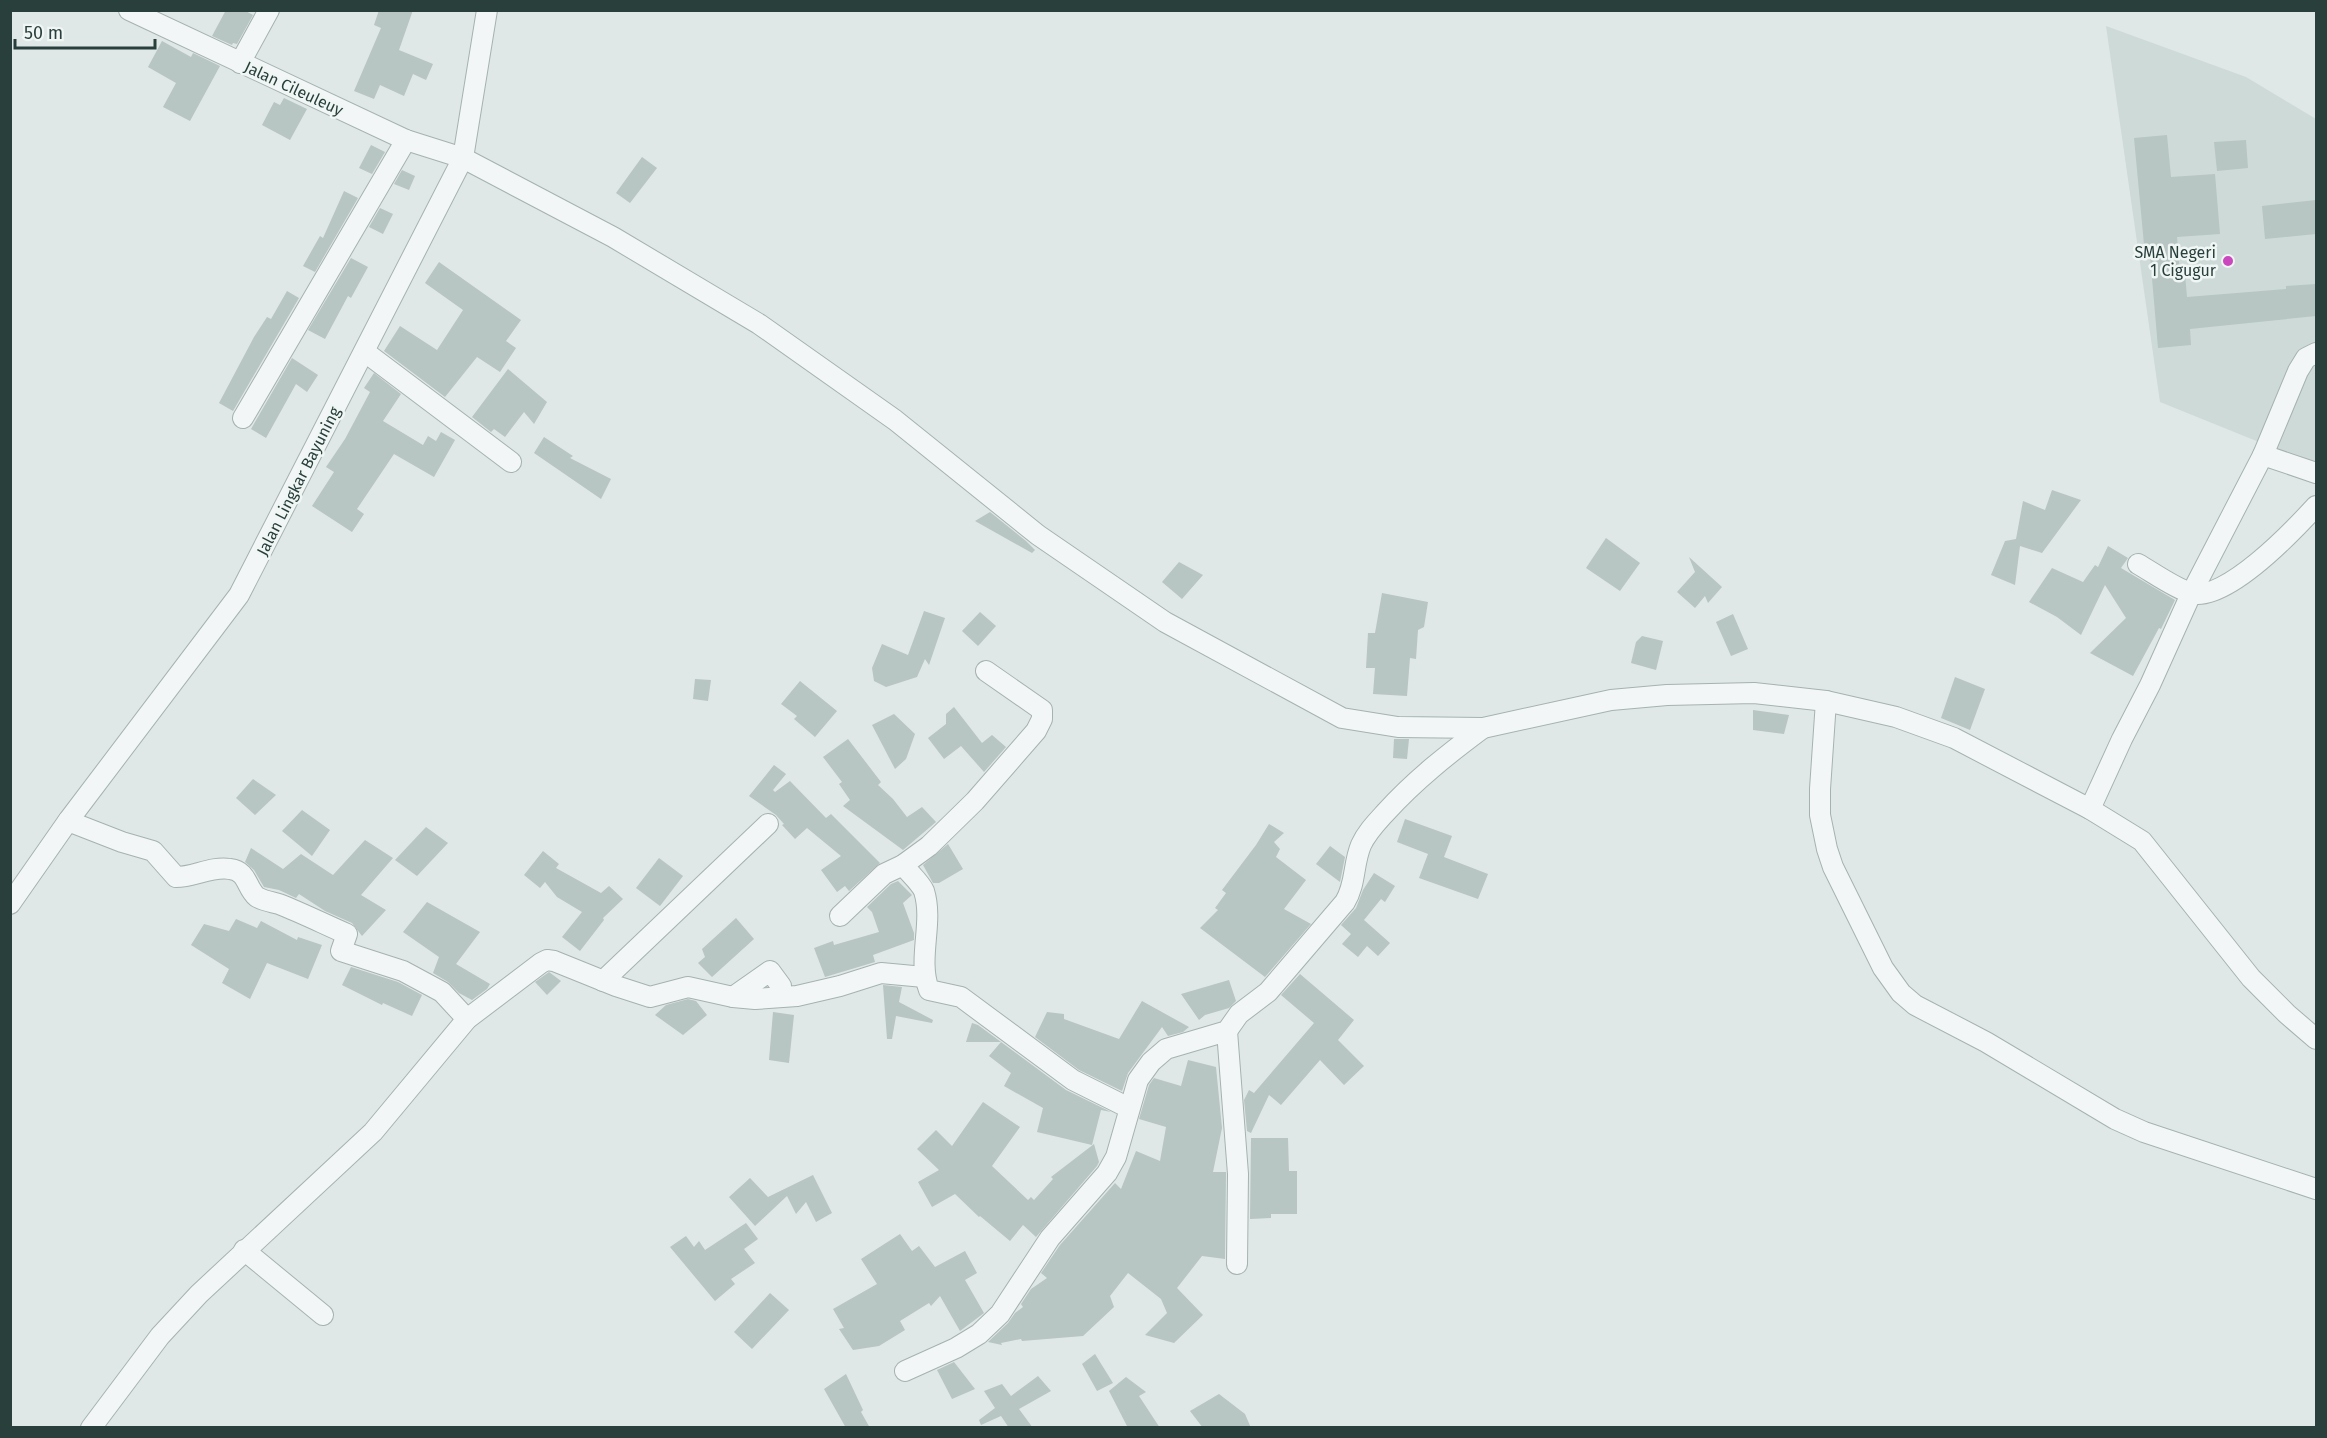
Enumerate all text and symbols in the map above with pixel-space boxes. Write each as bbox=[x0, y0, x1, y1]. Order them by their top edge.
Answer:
scale bar bbox=[15, 12, 154, 50]
text: 50 m bbox=[24, 22, 63, 44]
street label: Jalan Cileuleuy bbox=[241, 57, 346, 120]
place label: SMA Negeri 1 Cigugur bbox=[2134, 243, 2217, 280]
marker: SMA Negeri 1 Cigugur bbox=[2221, 254, 2235, 268]
street label: Jalan Lingkar Bayuning bbox=[253, 403, 345, 559]

